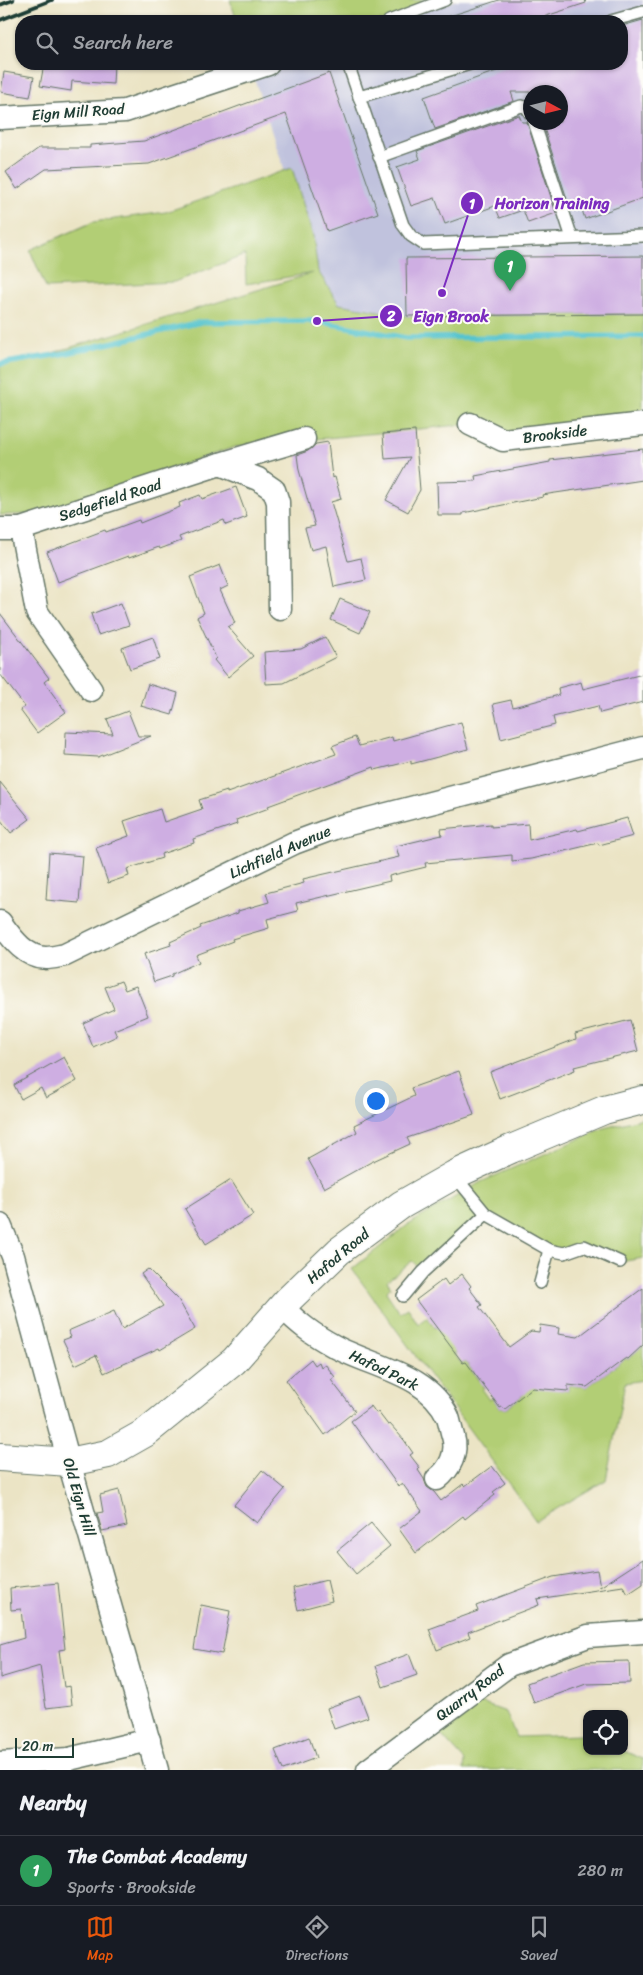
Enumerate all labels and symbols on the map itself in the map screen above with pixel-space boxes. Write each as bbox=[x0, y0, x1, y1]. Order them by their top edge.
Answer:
north arrow bbox=[523, 85, 568, 130]
street label: Eign Mill Road bbox=[31, 96, 126, 128]
callout: Horizon Training bbox=[460, 188, 620, 219]
text: Horizon Training bbox=[493, 189, 610, 218]
text: 1 bbox=[469, 191, 476, 217]
pin: 1 bbox=[494, 250, 526, 291]
callout: Eign Brook bbox=[379, 301, 499, 332]
text: Eign Brook bbox=[413, 302, 489, 331]
text: 2 bbox=[386, 303, 396, 329]
street label: Brookside bbox=[521, 417, 589, 451]
street label: Sedgefield Road bbox=[55, 471, 166, 529]
street label: Lichfield Avenue bbox=[225, 818, 335, 886]
your location bbox=[363, 1088, 389, 1114]
street label: Hafod Road bbox=[300, 1221, 376, 1290]
street label: Hafod Park bbox=[345, 1342, 424, 1399]
street label: Old Eign Hill bbox=[55, 1454, 103, 1540]
street label: Quarry Road bbox=[430, 1658, 511, 1728]
scale bar bbox=[15, 1735, 74, 1758]

